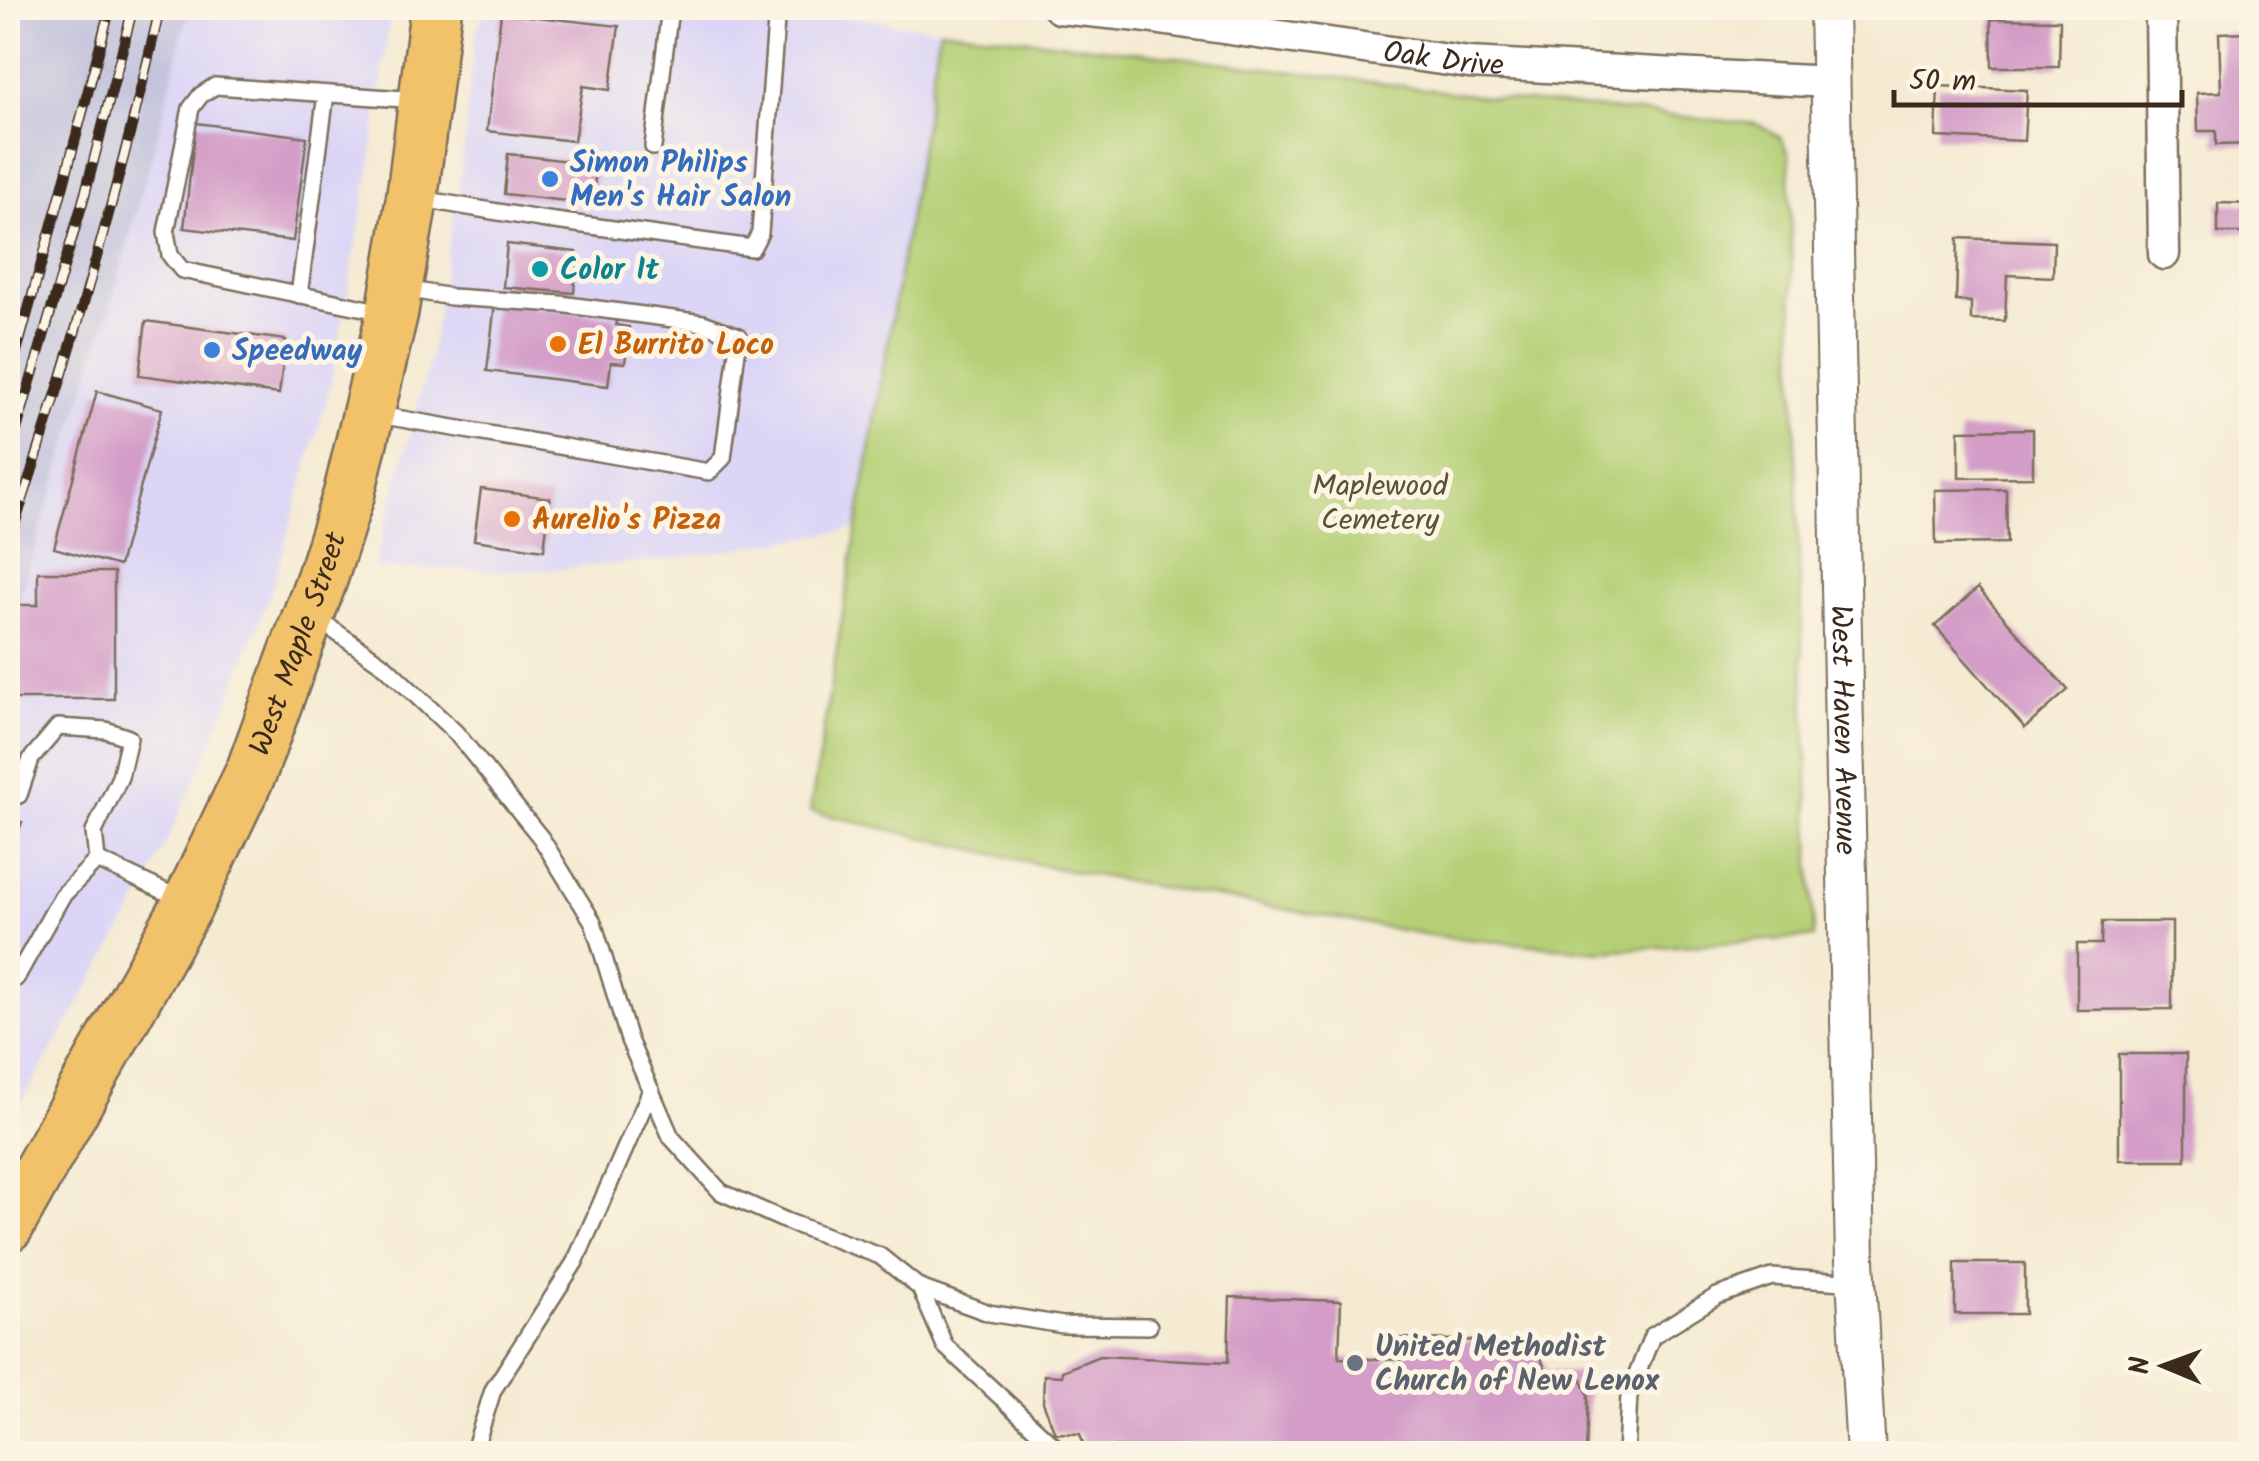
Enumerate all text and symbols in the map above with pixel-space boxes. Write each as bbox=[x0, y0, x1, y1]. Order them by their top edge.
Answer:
street label: Oak Drive bbox=[1380, 29, 1505, 91]
scale bar bbox=[1894, 45, 2182, 107]
text: 50 m bbox=[1909, 58, 1976, 106]
place label: Simon Philips Men's Hair Salon bbox=[570, 140, 791, 222]
marker: Simon Philips Men's Hair Salon bbox=[539, 168, 561, 190]
place label: Color It bbox=[560, 247, 660, 295]
marker: Color It bbox=[529, 258, 551, 280]
place label: El Burrito Loco bbox=[578, 322, 774, 370]
place label: Speedway bbox=[232, 328, 363, 376]
marker: El Burrito Loco bbox=[547, 333, 569, 355]
marker: Speedway bbox=[201, 339, 223, 361]
park label: Maplewood Cemetery bbox=[1312, 463, 1449, 545]
place label: Aurelio's Pizza bbox=[532, 497, 721, 545]
marker: Aurelio's Pizza bbox=[501, 508, 523, 530]
street label: West Maple Street bbox=[237, 526, 361, 763]
street label: West Haven Avenue bbox=[1815, 604, 1869, 855]
north arrow bbox=[2114, 1316, 2214, 1416]
place label: United Methodist Church of New Lenox bbox=[1375, 1324, 1660, 1406]
marker: United Methodist Church of New Lenox bbox=[1344, 1352, 1366, 1374]
text: N bbox=[2119, 1356, 2164, 1375]

